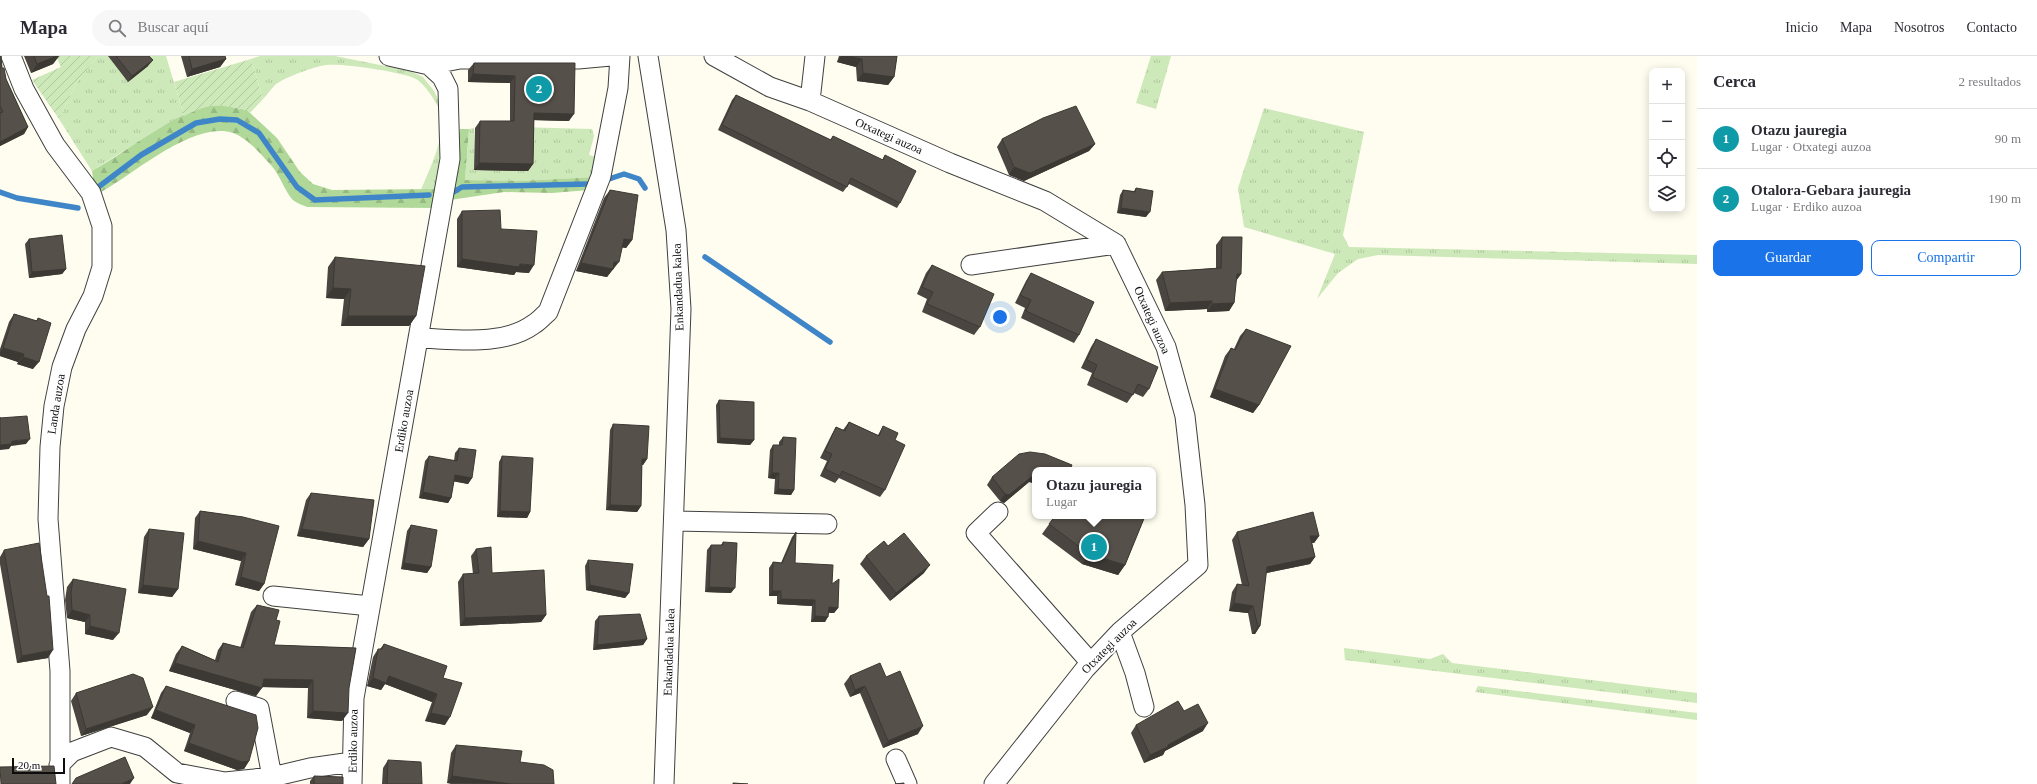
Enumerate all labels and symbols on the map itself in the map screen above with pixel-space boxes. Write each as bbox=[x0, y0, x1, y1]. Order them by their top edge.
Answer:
pin: 2 bbox=[526, 74, 552, 104]
street label: Otxategi auzoa bbox=[853, 115, 925, 157]
street label: Enkandadua kalea bbox=[669, 242, 687, 331]
street label: Otxategi auzoa bbox=[1131, 284, 1173, 356]
your location bbox=[990, 307, 1010, 327]
street label: Landa auzoa bbox=[44, 372, 68, 435]
street label: Erdiko auzoa bbox=[392, 388, 417, 454]
pin: 1 bbox=[1081, 532, 1107, 562]
street label: Enkandadua kalea bbox=[660, 607, 678, 696]
street label: Otxategi auzoa bbox=[1078, 615, 1140, 677]
street label: Erdiko auzoa bbox=[345, 708, 361, 773]
scale bar bbox=[12, 756, 65, 775]

